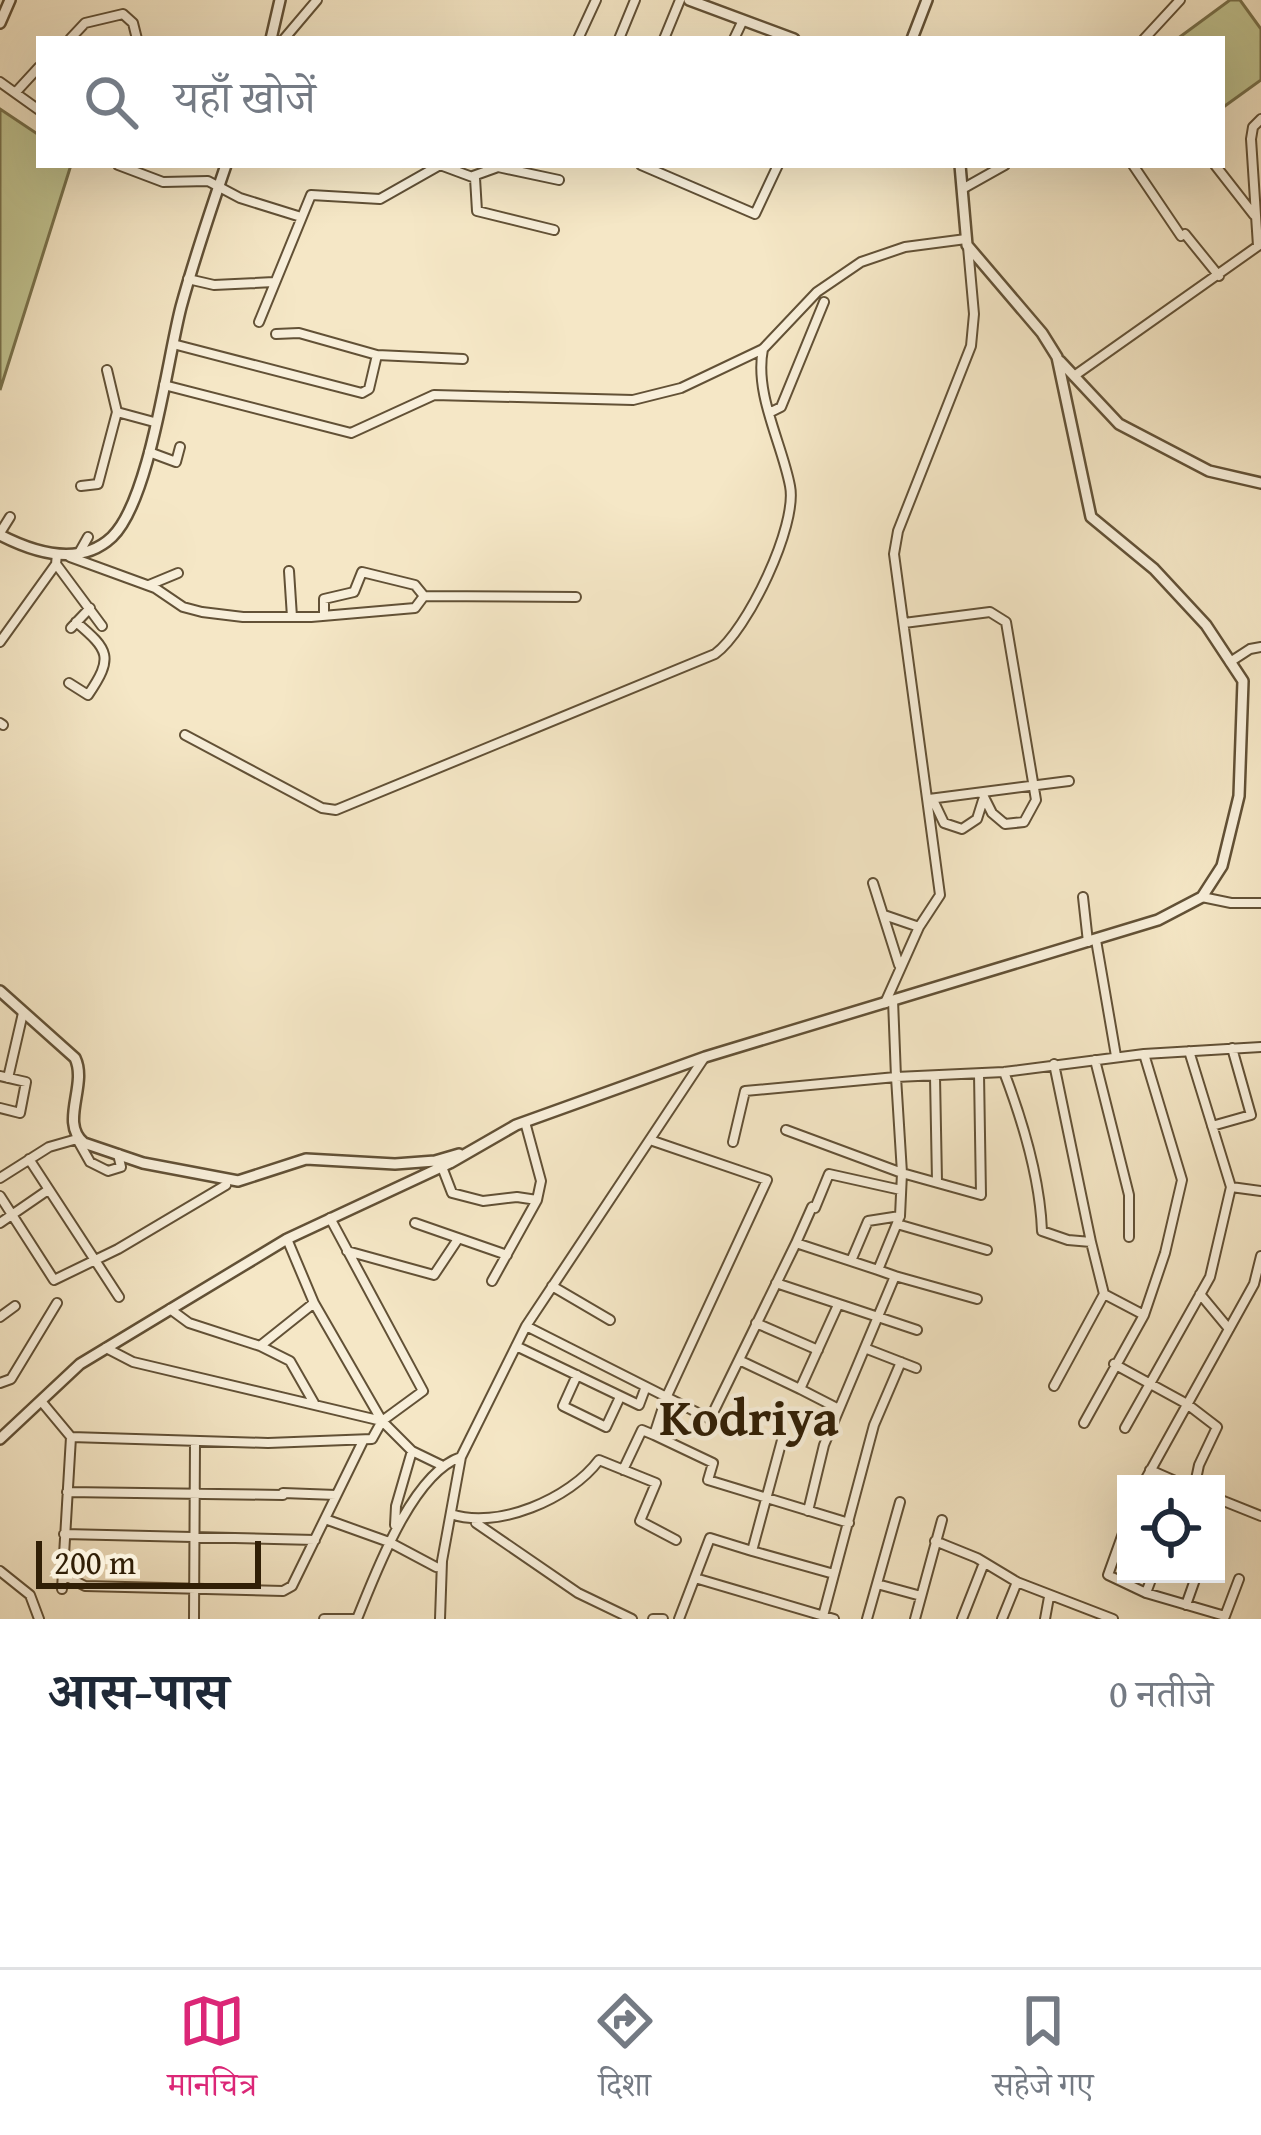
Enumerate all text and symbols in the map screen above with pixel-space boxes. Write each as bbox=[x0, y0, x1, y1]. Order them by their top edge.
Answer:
search box bbox=[36, 36, 1225, 168]
text: यहाँ खोजें bbox=[174, 64, 316, 129]
icon: search bbox=[78, 69, 144, 135]
district label: Kodriya bbox=[659, 1379, 840, 1454]
map controls bbox=[1117, 1475, 1225, 1583]
button: locate bbox=[1117, 1475, 1225, 1583]
scale bar bbox=[36, 1535, 261, 1588]
text: 200 m bbox=[54, 1538, 136, 1586]
text: आस-पास bbox=[48, 1653, 229, 1728]
text: 0 नतीजे bbox=[1109, 1664, 1213, 1721]
tab: मानचित्र bbox=[167, 1988, 257, 2117]
tab: दिशा bbox=[592, 1988, 658, 2117]
tab: सहेजे गए bbox=[992, 1988, 1094, 2117]

